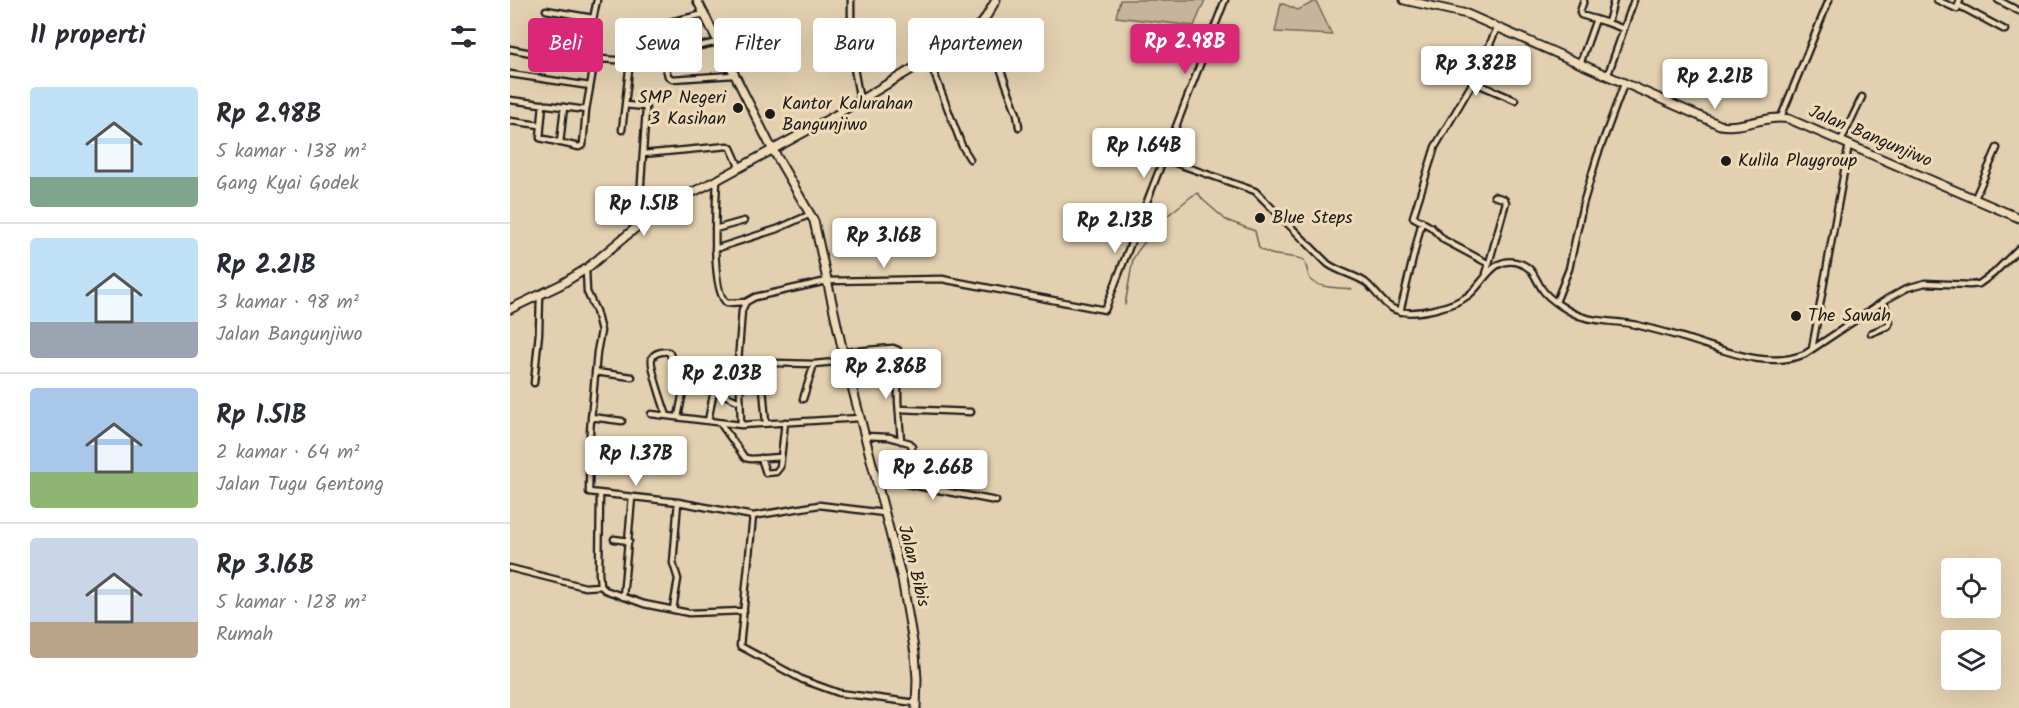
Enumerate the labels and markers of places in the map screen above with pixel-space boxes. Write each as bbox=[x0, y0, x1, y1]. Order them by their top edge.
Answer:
pin: Rp 2.98B bbox=[1123, 24, 1247, 75]
pin: Rp 3.82B bbox=[1414, 46, 1538, 97]
pin: Rp 2.21B bbox=[1653, 59, 1777, 110]
place label: SMP Negeri 3 Kasihan bbox=[638, 84, 727, 134]
place label: Kantor Kalurahan Bangunjiwo bbox=[782, 90, 913, 140]
marker: SMP Negeri 3 Kasihan bbox=[731, 101, 745, 115]
marker: Kantor Kalurahan Bangunjiwo bbox=[763, 107, 777, 121]
pin: Rp 1.64B bbox=[1082, 128, 1206, 179]
place label: Kulila Playgroup bbox=[1738, 147, 1857, 176]
marker: Kulila Playgroup bbox=[1719, 154, 1733, 168]
pin: Rp 1.51B bbox=[582, 186, 706, 237]
pin: Rp 2.13B bbox=[1053, 203, 1177, 254]
place label: Blue Steps bbox=[1272, 204, 1353, 233]
marker: Blue Steps bbox=[1253, 211, 1267, 225]
pin: Rp 3.16B bbox=[822, 218, 946, 269]
place label: The Sawah bbox=[1808, 302, 1891, 331]
marker: The Sawah bbox=[1789, 309, 1803, 323]
pin: Rp 2.86B bbox=[824, 349, 948, 400]
pin: Rp 2.03B bbox=[660, 356, 784, 407]
pin: Rp 1.37B bbox=[574, 436, 698, 487]
pin: Rp 2.66B bbox=[871, 450, 995, 501]

